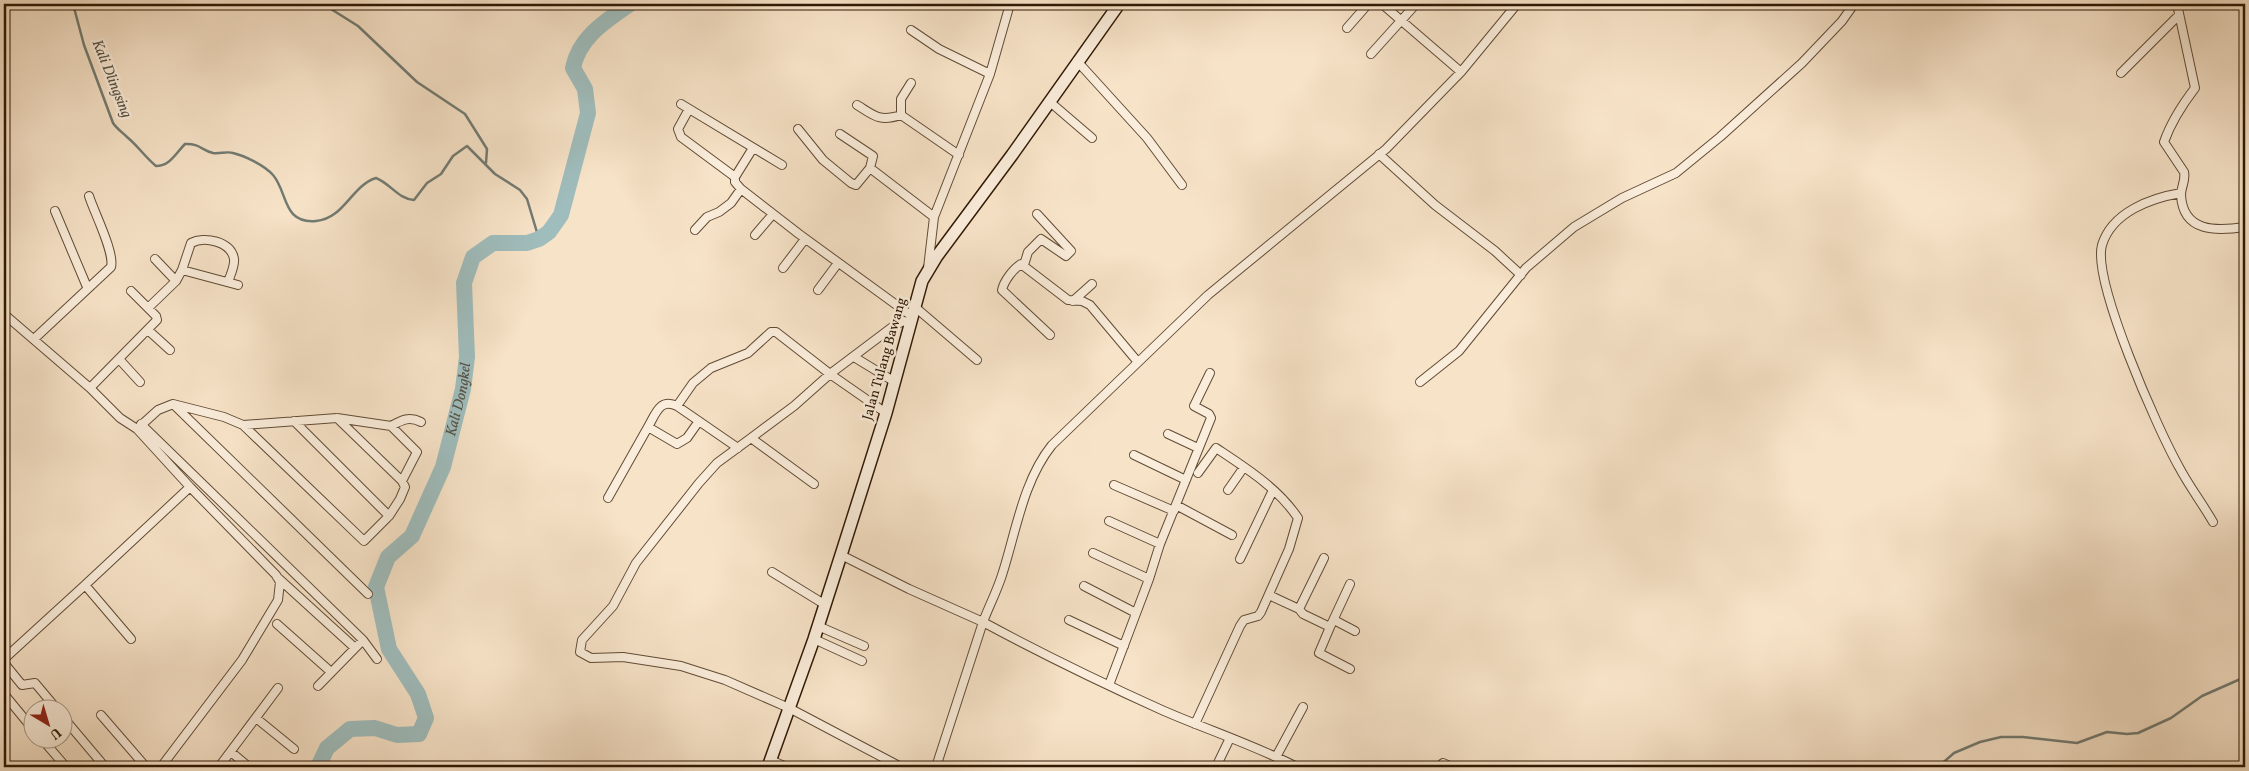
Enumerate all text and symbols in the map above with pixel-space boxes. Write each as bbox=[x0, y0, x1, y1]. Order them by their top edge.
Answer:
water label: Kali Dlingsing bbox=[86, 37, 136, 122]
street label: Jalan Tulang Bawang bbox=[858, 295, 912, 423]
water label: Kali Dongkel bbox=[441, 361, 477, 439]
north arrow bbox=[22, 698, 72, 748]
text: U bbox=[45, 723, 65, 744]

